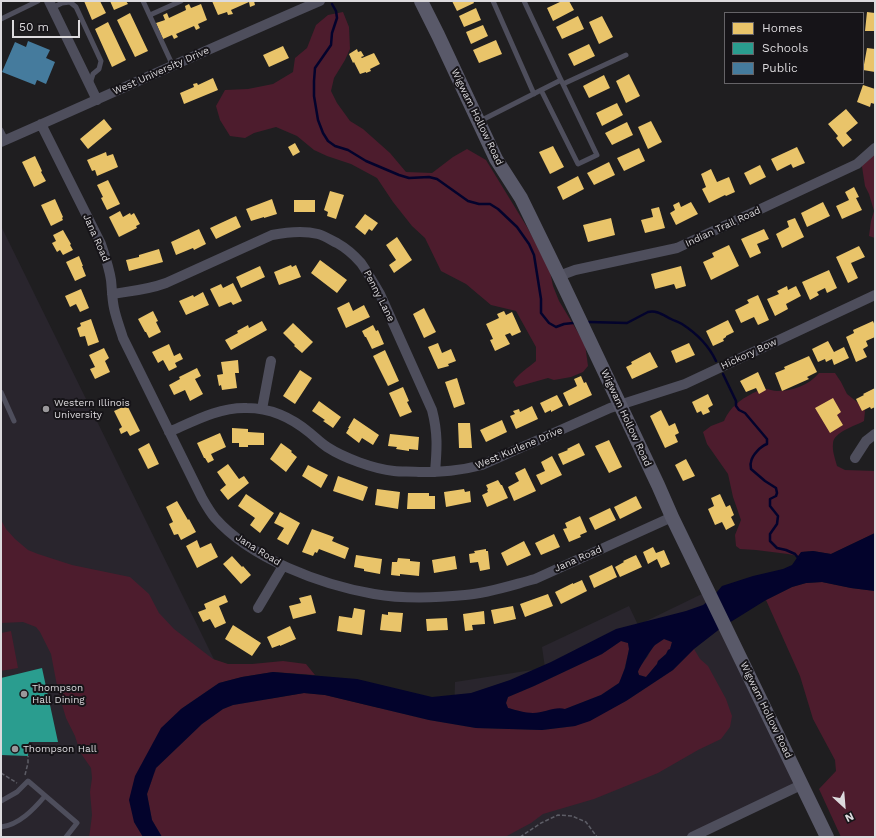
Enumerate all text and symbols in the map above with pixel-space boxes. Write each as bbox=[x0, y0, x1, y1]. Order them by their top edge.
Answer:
scale bar bbox=[14, 12, 82, 38]
legend bbox=[724, 12, 864, 84]
text: 50 m bbox=[19, 20, 49, 34]
text: Homes bbox=[762, 21, 803, 35]
text: Schools bbox=[762, 41, 808, 55]
street label: West University Drive bbox=[111, 44, 211, 98]
text: Public bbox=[762, 61, 798, 75]
street label: Wigwam Hollow Road bbox=[448, 67, 506, 167]
street label: Indian Trail Road bbox=[683, 204, 763, 250]
street label: Jana Road bbox=[80, 212, 112, 264]
street label: Penny Lane bbox=[361, 268, 397, 324]
street label: Hickory Bow bbox=[719, 336, 779, 372]
street label: Wigwam Hollow Road bbox=[598, 368, 654, 468]
place label: Western Illinois University bbox=[54, 397, 130, 420]
marker: Western Illinois University bbox=[41, 404, 51, 414]
street label: West Kurlene Drive bbox=[474, 424, 564, 472]
street label: Jana Road bbox=[233, 531, 283, 569]
street label: Jana Road bbox=[552, 543, 604, 575]
street label: Wigwam Hollow Road bbox=[737, 660, 795, 760]
place label: Thompson Hall Dining bbox=[32, 682, 85, 706]
marker: Thompson Hall Dining bbox=[19, 689, 29, 699]
place label: Thompson Hall bbox=[23, 743, 97, 755]
marker: Thompson Hall bbox=[10, 744, 20, 754]
north arrow bbox=[824, 786, 864, 826]
text: N bbox=[843, 810, 856, 825]

